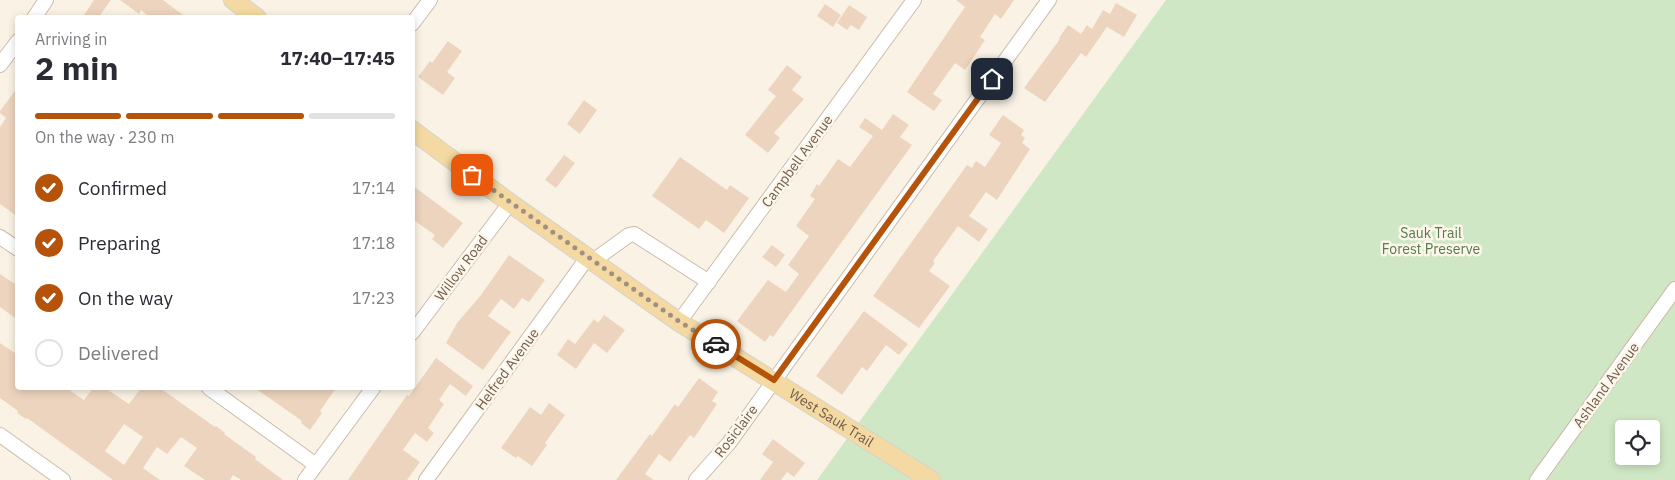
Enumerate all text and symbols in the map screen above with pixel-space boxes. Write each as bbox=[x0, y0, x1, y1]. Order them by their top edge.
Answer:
text: Arriving in bbox=[35, 29, 107, 49]
text: 17:40–17:45 bbox=[280, 46, 395, 70]
text: 2 min bbox=[35, 47, 119, 89]
pin bbox=[971, 58, 1013, 100]
icon: home bbox=[978, 65, 1006, 93]
street label: Campbell Avenue bbox=[757, 111, 837, 211]
text: On the way · 230 m bbox=[35, 127, 174, 147]
pin bbox=[451, 154, 493, 196]
icon: bag bbox=[458, 161, 486, 189]
icon: check bbox=[35, 174, 63, 202]
text: Confirmed bbox=[78, 176, 167, 200]
text: 17:14 bbox=[352, 178, 395, 198]
park label: Sauk Trail Forest Preserve bbox=[1382, 224, 1480, 258]
icon: check bbox=[35, 229, 63, 257]
text: Preparing bbox=[78, 231, 160, 255]
street label: Willow Road bbox=[430, 232, 492, 304]
text: 17:18 bbox=[352, 233, 395, 253]
icon: check bbox=[35, 284, 63, 312]
text: On the way bbox=[78, 286, 173, 310]
text: 17:23 bbox=[352, 288, 395, 308]
courier bbox=[691, 319, 741, 369]
street label: Helfred Avenue bbox=[471, 324, 543, 413]
icon: car bbox=[702, 330, 730, 358]
street label: Ashland Avenue bbox=[1569, 339, 1643, 431]
text: Delivered bbox=[78, 341, 159, 365]
street label: West Sauk Trail bbox=[786, 384, 877, 451]
street label: Rosiclaire bbox=[710, 401, 762, 461]
map controls bbox=[1615, 420, 1660, 465]
button: locate bbox=[1615, 420, 1660, 465]

